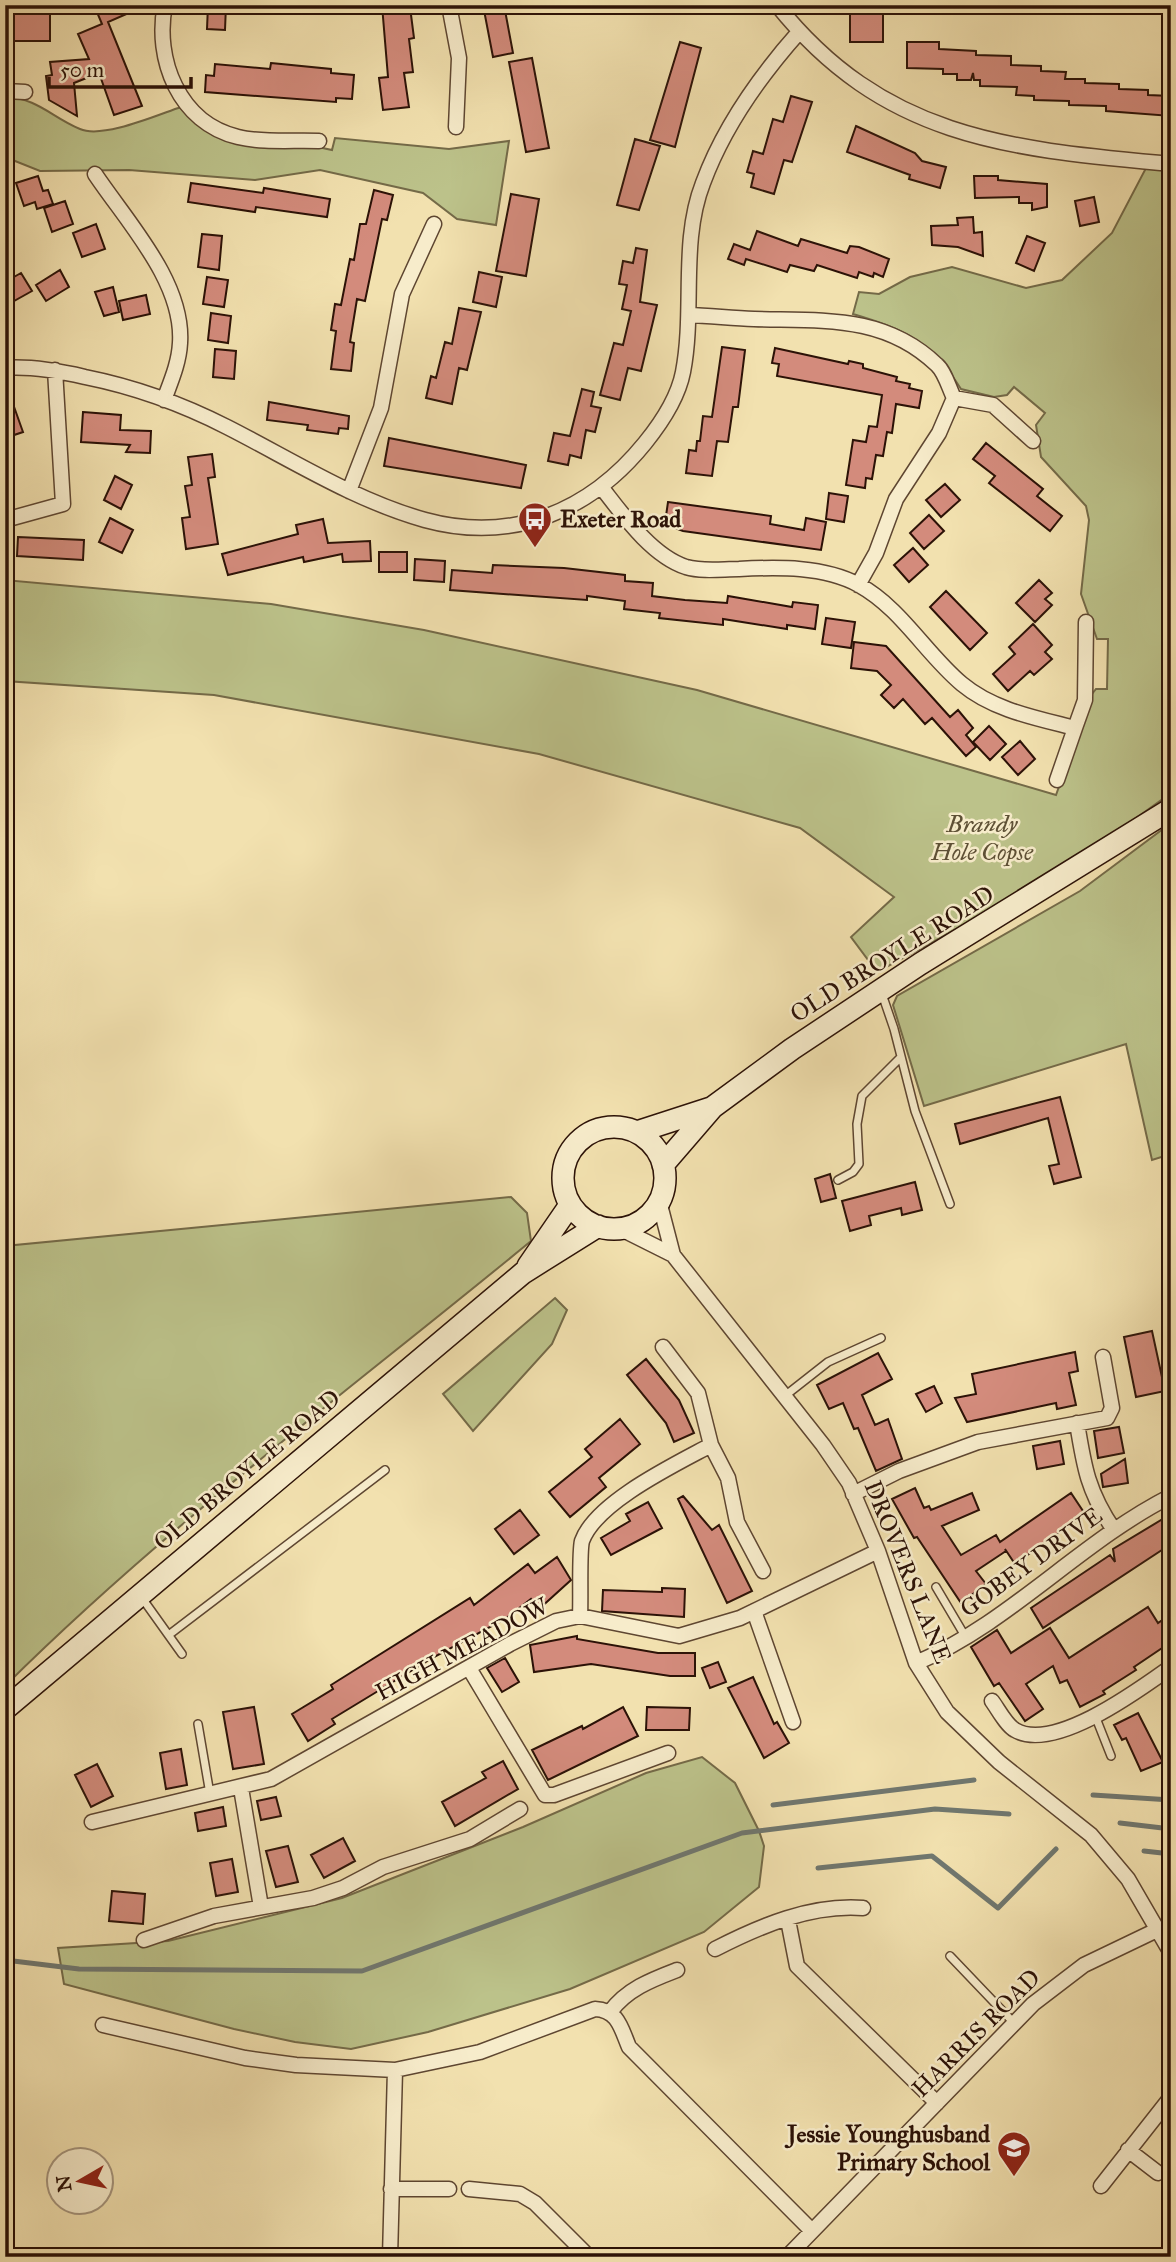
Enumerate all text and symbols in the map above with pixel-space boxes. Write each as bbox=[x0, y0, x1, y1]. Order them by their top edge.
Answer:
scale bar bbox=[49, 46, 191, 90]
text: 50 m bbox=[60, 57, 105, 83]
bus stop icon: Exeter Road bbox=[516, 500, 554, 549]
place label: Exeter Road bbox=[560, 504, 682, 534]
park label: Brandy Hole Copse bbox=[930, 809, 1034, 867]
street label: OLD BROYLE ROAD bbox=[784, 879, 1000, 1029]
street label: OLD BROYLE ROAD bbox=[147, 1383, 347, 1557]
street label: DROVERS LANE bbox=[858, 1476, 958, 1668]
street label: GOBEY DRIVE bbox=[954, 1500, 1108, 1624]
street label: HIGH MEADOW bbox=[370, 1590, 555, 1707]
street label: HARRIS ROAD bbox=[905, 1962, 1047, 2104]
place label: Jessie Younghusband Primary School bbox=[784, 2119, 991, 2177]
school or university icon: Jessie Younghusband Primary School bbox=[995, 2129, 1033, 2178]
north arrow bbox=[46, 2146, 116, 2216]
text: N bbox=[51, 2174, 76, 2193]

